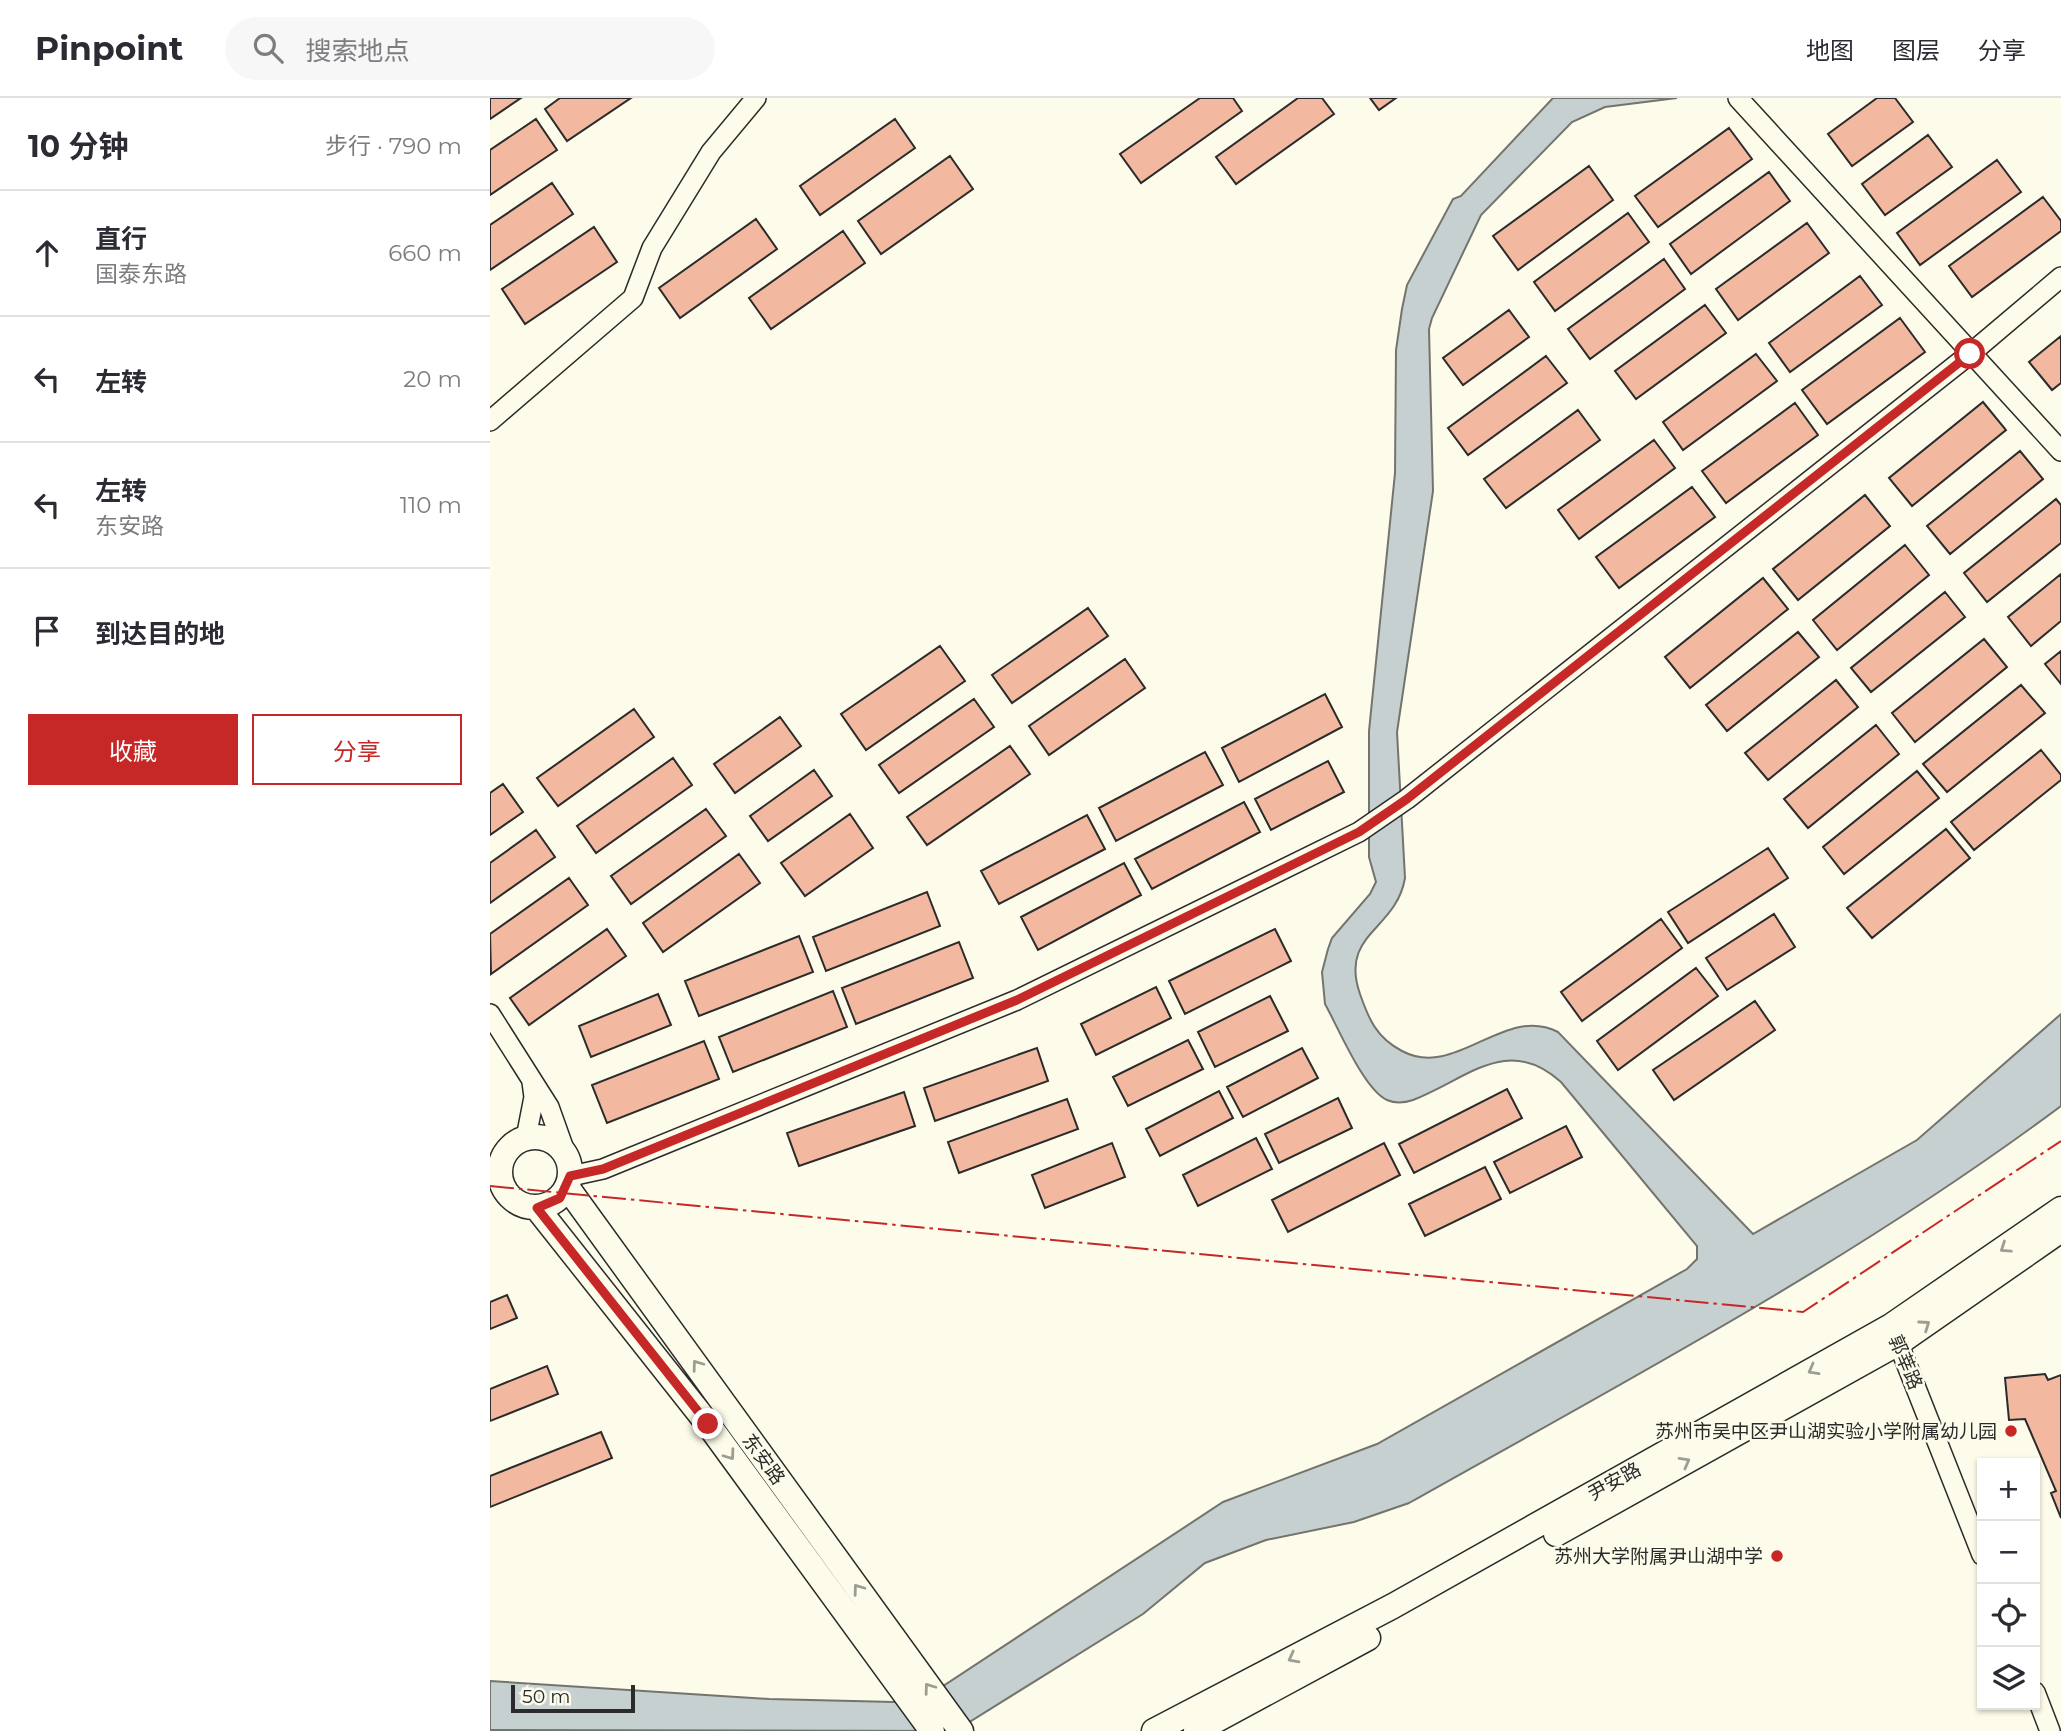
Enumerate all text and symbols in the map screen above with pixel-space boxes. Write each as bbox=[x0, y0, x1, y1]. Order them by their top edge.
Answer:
search box bbox=[225, 17, 715, 80]
text: Pinpoint bbox=[35, 28, 183, 68]
icon: search bbox=[249, 29, 287, 67]
text: 搜索地点 bbox=[305, 35, 409, 67]
text: 地图 bbox=[1806, 36, 1854, 65]
text: 图层 bbox=[1892, 36, 1940, 65]
text: 分享 bbox=[1978, 36, 2026, 65]
text: 10 分钟 bbox=[28, 128, 129, 165]
text: 步行 · 790 m bbox=[325, 132, 462, 160]
text: 直行 bbox=[95, 223, 147, 255]
icon: ahead bbox=[28, 234, 66, 272]
text: 660 m bbox=[388, 239, 462, 267]
text: 国泰东路 bbox=[95, 260, 187, 288]
route start bbox=[1954, 338, 1985, 369]
icon: left bbox=[28, 360, 66, 398]
text: 20 m bbox=[403, 365, 462, 393]
text: 左转 bbox=[95, 366, 147, 398]
text: 左转 bbox=[95, 475, 147, 507]
icon: left bbox=[28, 486, 66, 524]
text: 110 m bbox=[400, 491, 462, 519]
text: 东安路 bbox=[95, 512, 164, 540]
icon: arrive bbox=[28, 612, 66, 650]
text: 到达目的地 bbox=[95, 618, 225, 650]
button: 收藏 bbox=[28, 714, 238, 785]
button: 分享 bbox=[252, 714, 462, 785]
one-way arrow bbox=[2000, 1240, 2013, 1252]
one-way arrow bbox=[1917, 1321, 1930, 1333]
street label: 郭莘路 bbox=[1884, 1331, 1927, 1393]
one-way arrow bbox=[693, 1360, 705, 1373]
one-way arrow bbox=[1808, 1362, 1820, 1375]
route end bbox=[692, 1408, 723, 1439]
place label: 苏州市吴中区尹山湖实验小学附属幼儿园 bbox=[1655, 1420, 1997, 1443]
marker: 苏州市吴中区尹山湖实验小学附属幼儿园 bbox=[2003, 1423, 2019, 1439]
street label: 东安路 bbox=[738, 1429, 790, 1489]
one-way arrow bbox=[722, 1447, 735, 1460]
one-way arrow bbox=[1678, 1457, 1690, 1470]
street label: 尹安路 bbox=[1584, 1458, 1645, 1505]
map controls bbox=[1977, 1458, 2040, 1710]
button: + bbox=[1977, 1458, 2040, 1521]
button: − bbox=[1977, 1521, 2040, 1584]
place label: 苏州大学附属尹山湖中学 bbox=[1554, 1545, 1763, 1568]
marker: 苏州大学附属尹山湖中学 bbox=[1769, 1548, 1785, 1564]
button: locate bbox=[1977, 1584, 2040, 1647]
one-way arrow bbox=[854, 1585, 866, 1597]
button: layers bbox=[1977, 1647, 2040, 1710]
one-way arrow bbox=[1288, 1650, 1300, 1664]
scale bar bbox=[511, 1682, 635, 1714]
one-way arrow bbox=[925, 1683, 937, 1696]
text: 50 m bbox=[522, 1685, 570, 1708]

